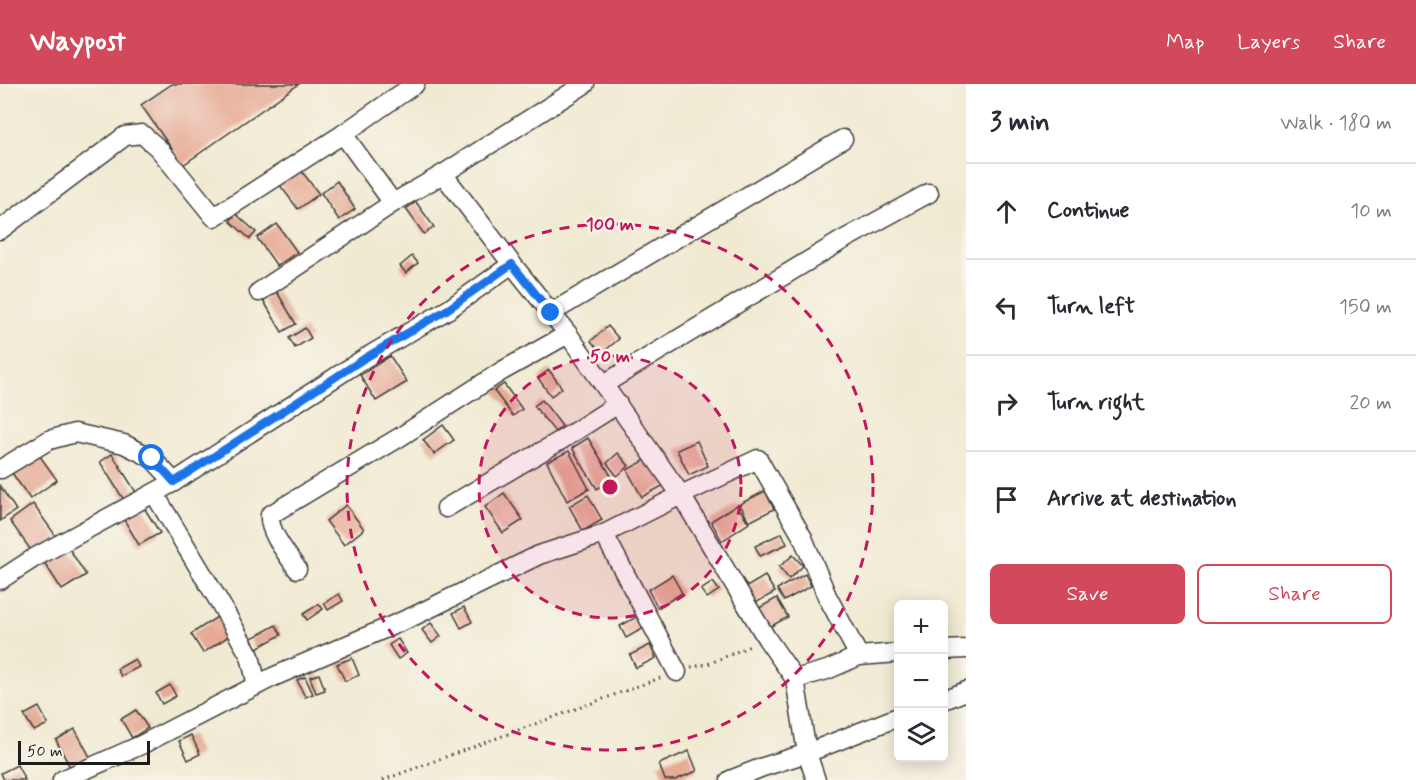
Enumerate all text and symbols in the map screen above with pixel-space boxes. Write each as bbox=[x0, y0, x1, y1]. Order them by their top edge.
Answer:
text: Waypost bbox=[30, 24, 126, 61]
text: Map bbox=[1166, 28, 1204, 56]
text: Layers bbox=[1237, 28, 1300, 56]
text: Share bbox=[1333, 28, 1386, 56]
text: 3 min bbox=[990, 106, 1050, 140]
text: Walk · 180 m bbox=[1280, 110, 1392, 137]
icon: ahead bbox=[990, 195, 1023, 228]
text: Continue bbox=[1047, 197, 1129, 225]
text: 10 m bbox=[1350, 198, 1392, 225]
text: 100 m bbox=[586, 213, 634, 237]
icon: left bbox=[990, 291, 1023, 324]
text: Turn left bbox=[1047, 293, 1135, 321]
text: 150 m bbox=[1339, 294, 1392, 321]
route end bbox=[537, 299, 563, 325]
text: 50 m bbox=[590, 345, 630, 369]
icon: right bbox=[990, 387, 1023, 420]
text: Turn right bbox=[1047, 389, 1145, 417]
text: 20 m bbox=[1349, 390, 1392, 417]
route start bbox=[138, 444, 164, 470]
centre of rings bbox=[600, 477, 620, 497]
icon: arrive bbox=[990, 483, 1023, 516]
text: Arrive at destination bbox=[1047, 485, 1237, 513]
button: Save bbox=[990, 564, 1185, 624]
button: Share bbox=[1197, 564, 1392, 624]
map controls bbox=[894, 600, 948, 762]
button: + bbox=[894, 600, 948, 654]
button: − bbox=[894, 654, 948, 708]
button: layers bbox=[894, 708, 948, 762]
scale bar bbox=[18, 738, 150, 766]
text: 50 m bbox=[27, 741, 63, 762]

